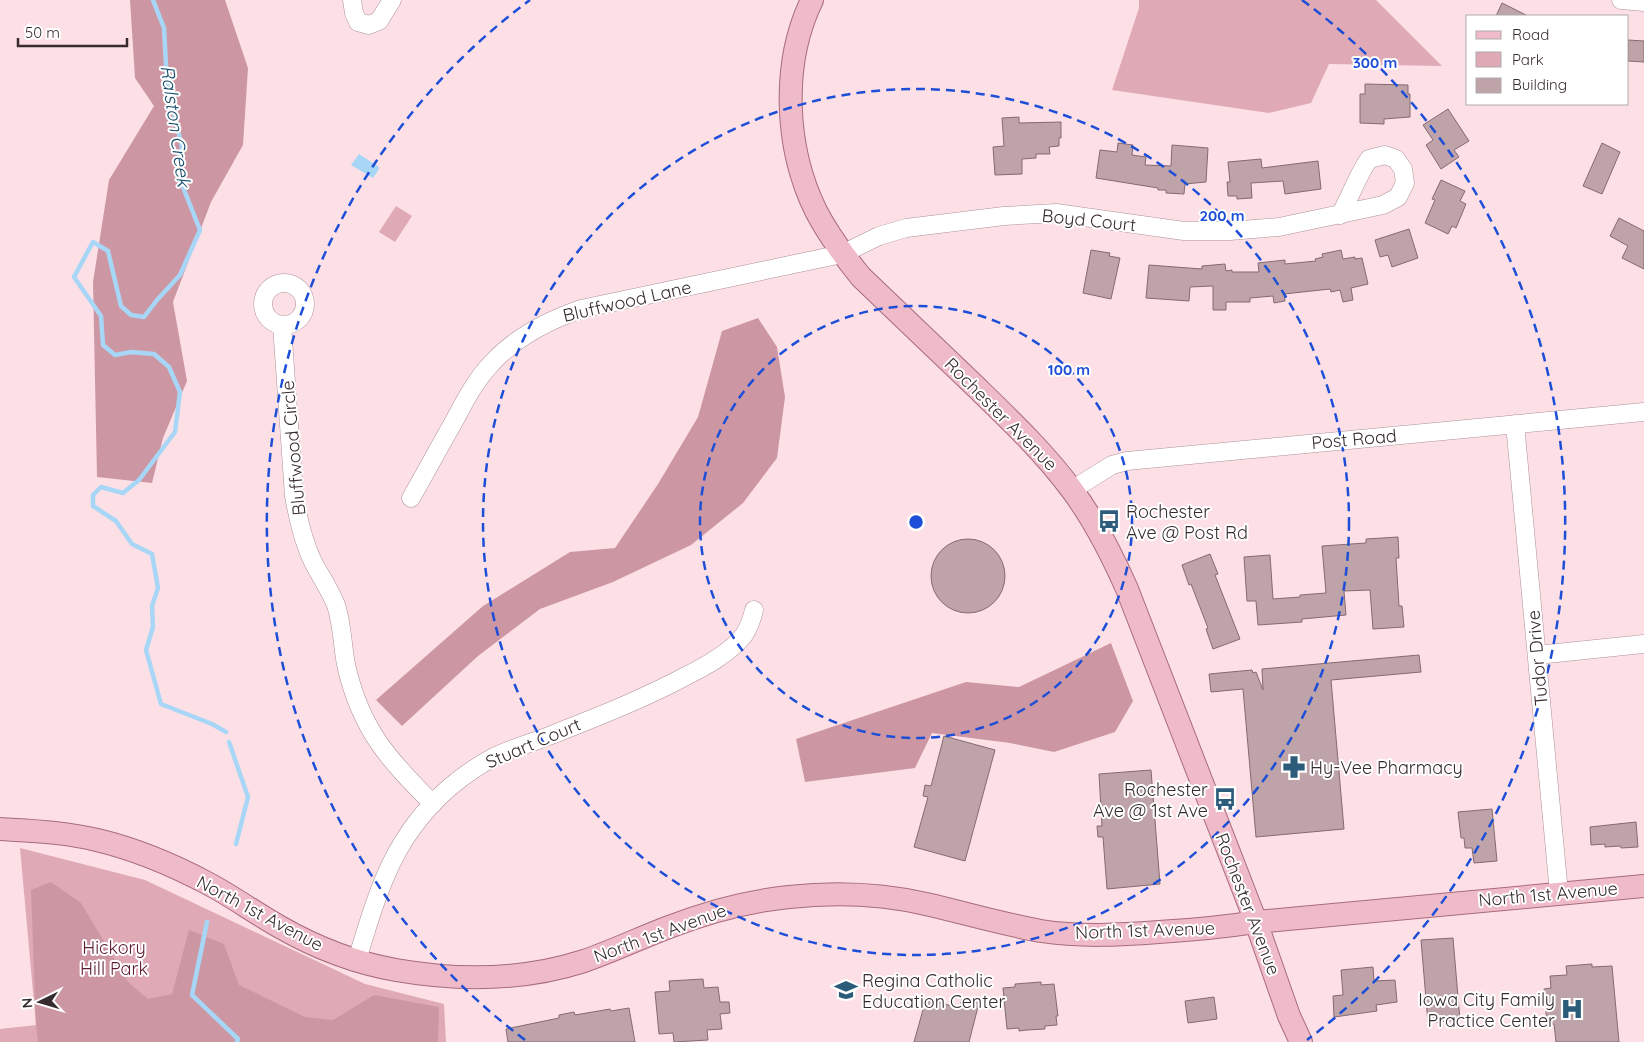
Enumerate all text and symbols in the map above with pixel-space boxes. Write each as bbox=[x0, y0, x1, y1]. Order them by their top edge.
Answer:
scale bar bbox=[18, 15, 126, 47]
legend bbox=[1466, 15, 1629, 105]
text: 50 m bbox=[25, 23, 60, 42]
text: Road bbox=[1512, 25, 1549, 44]
text: Park bbox=[1512, 50, 1544, 69]
text: 300 m bbox=[1353, 53, 1397, 72]
water label: Ralston Creek bbox=[156, 64, 197, 190]
text: Building bbox=[1512, 75, 1567, 94]
street label: Boyd Court bbox=[1041, 204, 1137, 236]
text: 200 m bbox=[1200, 206, 1245, 225]
street label: Bluffwood Lane bbox=[561, 275, 693, 327]
street label: Rochester Avenue bbox=[940, 353, 1062, 475]
text: 100 m bbox=[1048, 360, 1090, 379]
street label: Bluffwood Circle bbox=[276, 379, 310, 517]
street label: Post Road bbox=[1310, 424, 1398, 454]
place label: Rochester Ave @ Post Rd bbox=[1126, 500, 1248, 544]
bus stop icon: Rochester Ave @ Post Rd bbox=[1096, 508, 1122, 534]
centre of rings bbox=[907, 513, 925, 531]
street label: Tudor Drive bbox=[1521, 609, 1553, 707]
street label: Stuart Court bbox=[482, 713, 584, 773]
pharmacy icon: Hy-Vee Pharmacy bbox=[1281, 754, 1307, 780]
place label: Hy-Vee Pharmacy bbox=[1310, 756, 1463, 779]
place label: Rochester Ave @ 1st Ave bbox=[1093, 778, 1208, 822]
bus stop icon: Rochester Ave @ 1st Ave bbox=[1212, 786, 1238, 812]
street label: Rochester Avenue bbox=[1210, 830, 1286, 978]
street label: North 1st Avenue bbox=[193, 870, 327, 956]
street label: North 1st Avenue bbox=[1477, 876, 1619, 912]
street label: North 1st Avenue bbox=[590, 898, 730, 968]
street label: North 1st Avenue bbox=[1075, 916, 1215, 944]
park label: Hickory Hill Park bbox=[80, 936, 148, 980]
place label: Regina Catholic Education Center bbox=[862, 969, 1005, 1013]
north arrow bbox=[15, 977, 65, 1027]
school or university icon: Regina Catholic Education Center bbox=[833, 977, 859, 1003]
place label: Iowa City Family Practice Center bbox=[1418, 988, 1555, 1032]
hospital icon: Iowa City Family Practice Center bbox=[1559, 996, 1585, 1022]
text: N bbox=[18, 997, 36, 1009]

